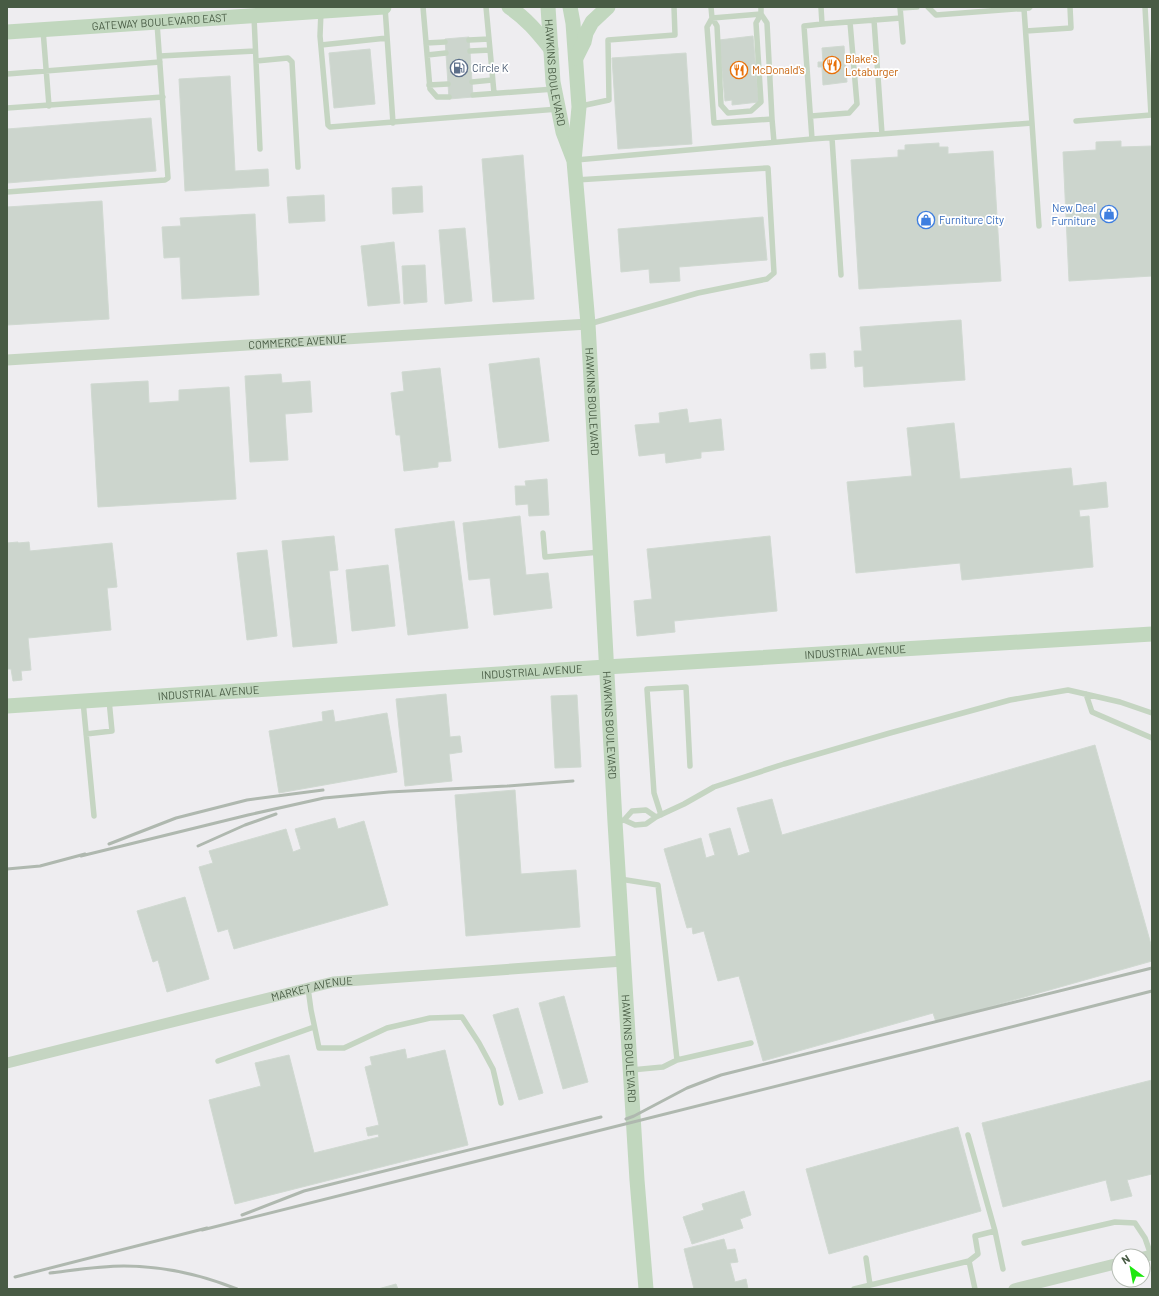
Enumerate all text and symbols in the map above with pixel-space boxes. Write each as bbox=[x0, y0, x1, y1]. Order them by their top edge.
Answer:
street label: GATEWAY BOULEVARD EAST bbox=[91, 10, 228, 32]
street label: HAWKINS BOULEVARD bbox=[543, 18, 569, 127]
place label: Blake's Lotaburger bbox=[845, 52, 898, 78]
restaurant icon: Blake's Lotaburger bbox=[822, 55, 842, 75]
fuel station icon: Circle K bbox=[449, 58, 469, 78]
restaurant icon: McDonald's bbox=[729, 60, 749, 80]
place label: Circle K bbox=[472, 61, 509, 74]
place label: McDonald's bbox=[752, 63, 805, 76]
place label: New Deal Furniture bbox=[1052, 201, 1096, 227]
shop icon: New Deal Furniture bbox=[1099, 204, 1119, 224]
shop icon: Furniture City bbox=[916, 210, 936, 230]
place label: Furniture City bbox=[939, 213, 1004, 226]
street label: COMMERCE AVENUE bbox=[248, 332, 347, 351]
street label: HAWKINS BOULEVARD bbox=[583, 347, 602, 456]
street label: INDUSTRIAL AVENUE bbox=[804, 642, 907, 661]
street label: INDUSTRIAL AVENUE bbox=[481, 662, 583, 681]
street label: HAWKINS BOULEVARD bbox=[601, 671, 620, 780]
street label: INDUSTRIAL AVENUE bbox=[157, 683, 260, 702]
street label: MARKET AVENUE bbox=[270, 974, 354, 1003]
street label: HAWKINS BOULEVARD bbox=[620, 994, 639, 1103]
north arrow bbox=[1111, 1248, 1151, 1288]
text: N bbox=[1119, 1252, 1132, 1267]

